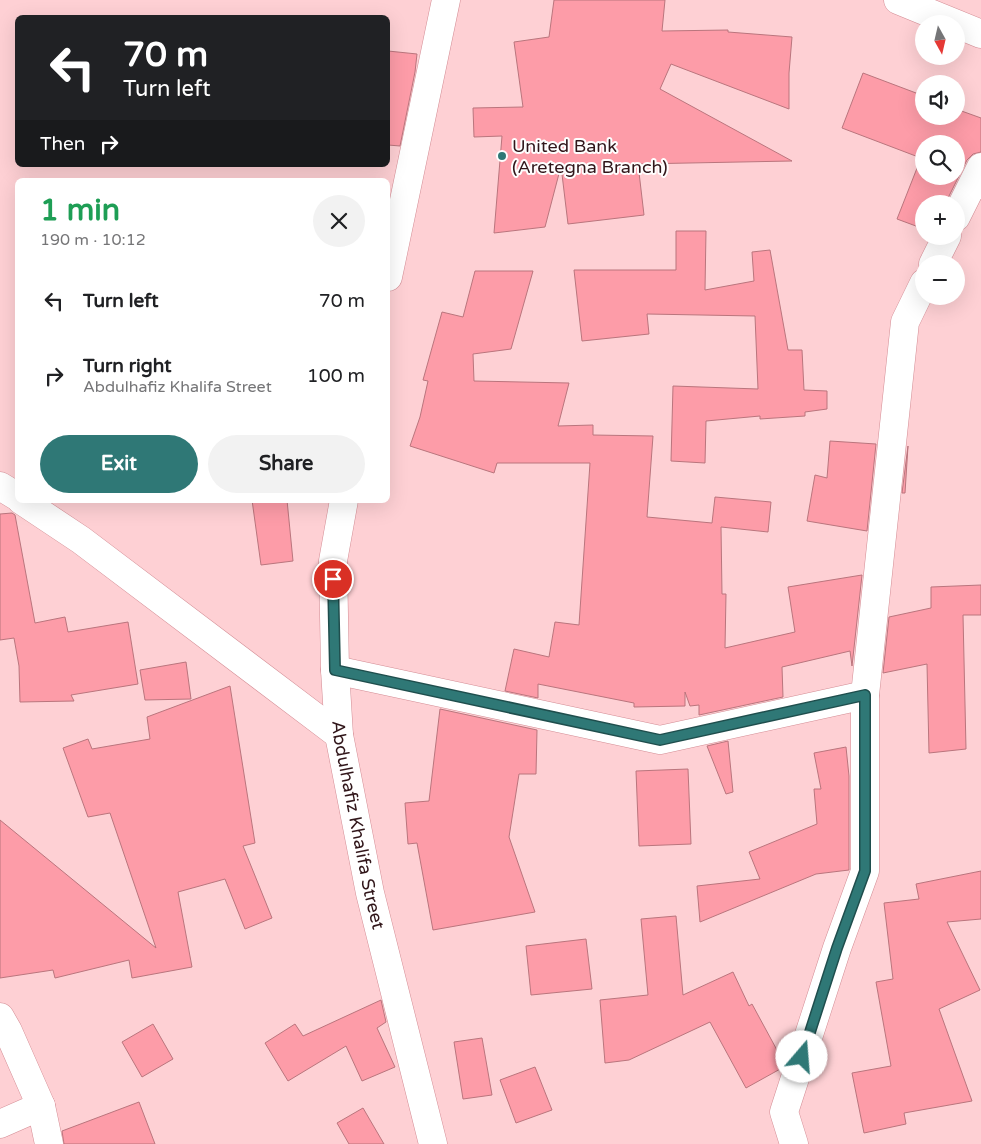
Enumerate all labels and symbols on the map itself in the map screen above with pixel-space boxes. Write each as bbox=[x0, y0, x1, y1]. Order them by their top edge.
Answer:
north arrow bbox=[915, 15, 965, 65]
place label: United Bank (Aretegna Branch) bbox=[512, 135, 668, 178]
marker: United Bank (Aretegna Branch) bbox=[496, 150, 508, 162]
pin bbox=[312, 558, 354, 600]
street label: Abdulhafiz Khalifa Street bbox=[327, 720, 390, 932]
position arrow bbox=[775, 1030, 827, 1082]

